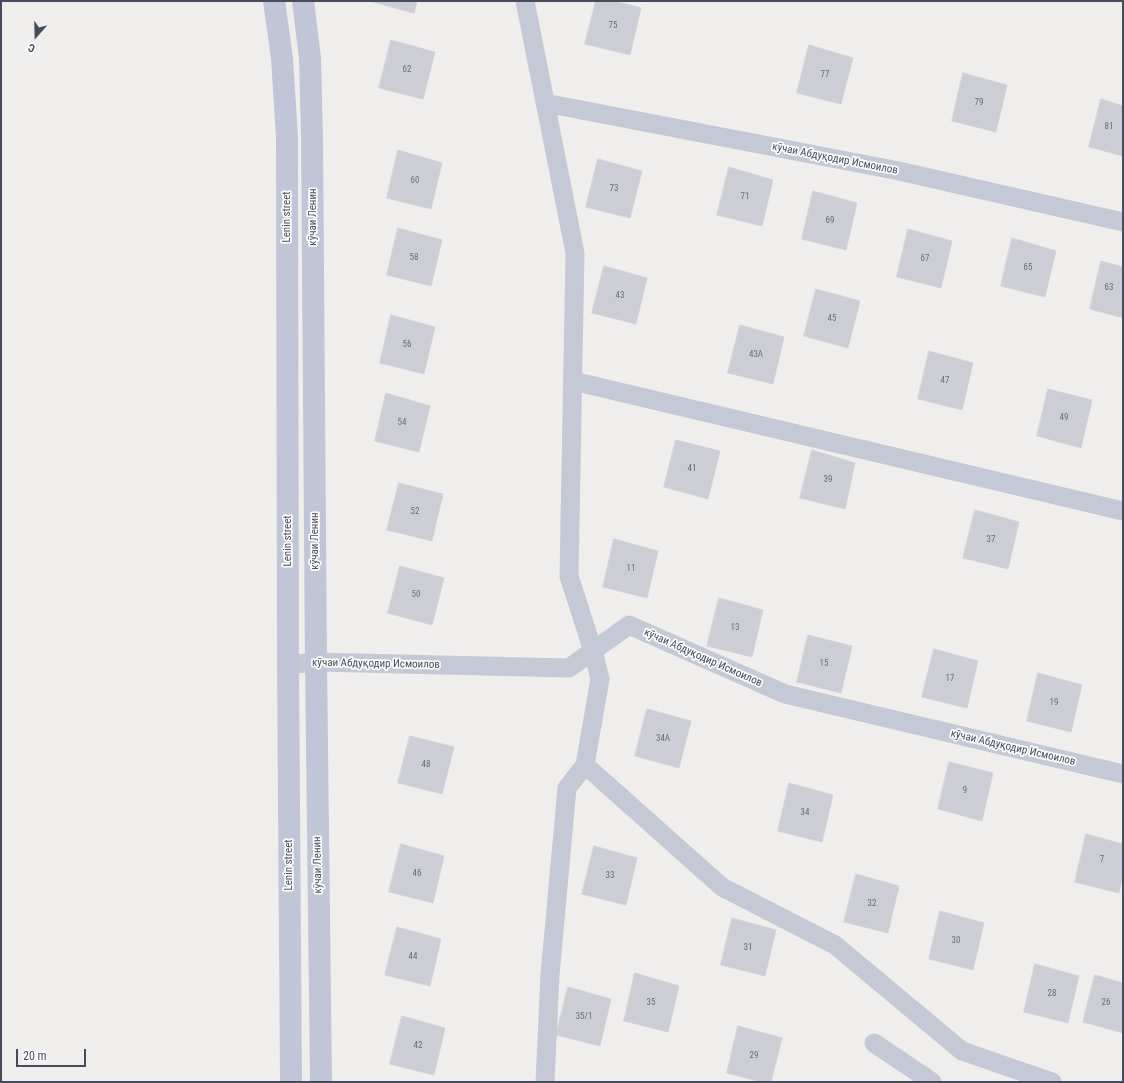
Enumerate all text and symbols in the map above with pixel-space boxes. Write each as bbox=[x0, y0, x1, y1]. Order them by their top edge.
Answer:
north arrow bbox=[16, 16, 56, 56]
house number: 75 bbox=[609, 21, 617, 31]
text: С bbox=[27, 41, 37, 55]
house number: 62 bbox=[403, 65, 411, 75]
house number: 77 bbox=[821, 70, 829, 80]
house number: 79 bbox=[975, 98, 983, 108]
house number: 81 bbox=[1105, 122, 1113, 132]
street label: кӯчаи Абдуқодир Исмоилов bbox=[771, 140, 899, 178]
house number: 60 bbox=[411, 176, 419, 186]
house number: 73 bbox=[610, 184, 618, 194]
street label: кӯчаи Ленин bbox=[306, 188, 320, 246]
street label: Lenin street bbox=[280, 191, 294, 243]
house number: 71 bbox=[741, 192, 749, 202]
house number: 69 bbox=[826, 216, 834, 226]
house number: 58 bbox=[410, 253, 418, 263]
house number: 67 bbox=[921, 254, 929, 264]
house number: 65 bbox=[1024, 263, 1032, 273]
house number: 63 bbox=[1105, 283, 1113, 293]
house number: 43 bbox=[616, 291, 624, 301]
house number: 45 bbox=[828, 314, 836, 324]
house number: 56 bbox=[403, 340, 411, 350]
house number: 43А bbox=[749, 350, 763, 360]
house number: 47 bbox=[941, 376, 949, 386]
house number: 49 bbox=[1060, 413, 1068, 423]
house number: 54 bbox=[398, 418, 406, 428]
house number: 41 bbox=[688, 464, 696, 474]
house number: 39 bbox=[824, 475, 832, 485]
house number: 52 bbox=[411, 507, 419, 517]
street label: кӯчаи Ленин bbox=[308, 512, 322, 570]
street label: Lenin street bbox=[281, 515, 295, 567]
house number: 37 bbox=[987, 535, 995, 545]
house number: 11 bbox=[627, 564, 635, 574]
house number: 50 bbox=[412, 590, 420, 600]
house number: 13 bbox=[731, 623, 739, 633]
street label: кӯчаи Абдуқодир Исмоилов bbox=[642, 626, 764, 690]
street label: кӯчаи Абдуқодир Исмоилов bbox=[312, 656, 440, 672]
house number: 15 bbox=[820, 659, 828, 669]
house number: 17 bbox=[946, 674, 954, 684]
house number: 19 bbox=[1050, 698, 1058, 708]
street label: кӯчаи Абдуқодир Исмоилов bbox=[949, 727, 1077, 769]
house number: 34А bbox=[656, 734, 670, 744]
house number: 48 bbox=[422, 760, 430, 770]
house number: 9 bbox=[963, 786, 967, 796]
house number: 34 bbox=[801, 808, 809, 818]
street label: кӯчаи Ленин bbox=[311, 836, 325, 894]
street label: Lenin street bbox=[282, 839, 296, 891]
house number: 7 bbox=[1100, 855, 1104, 865]
house number: 46 bbox=[413, 869, 421, 879]
house number: 33 bbox=[606, 871, 614, 881]
house number: 32 bbox=[868, 899, 876, 909]
house number: 30 bbox=[952, 936, 960, 946]
house number: 31 bbox=[744, 943, 752, 953]
house number: 44 bbox=[409, 952, 417, 962]
house number: 28 bbox=[1048, 989, 1056, 999]
house number: 35 bbox=[647, 998, 655, 1008]
house number: 26 bbox=[1102, 998, 1110, 1008]
house number: 35/1 bbox=[576, 1012, 592, 1022]
scale bar bbox=[18, 1041, 88, 1067]
house number: 42 bbox=[414, 1041, 422, 1051]
text: 20 m bbox=[23, 1049, 47, 1063]
house number: 29 bbox=[750, 1051, 758, 1061]

